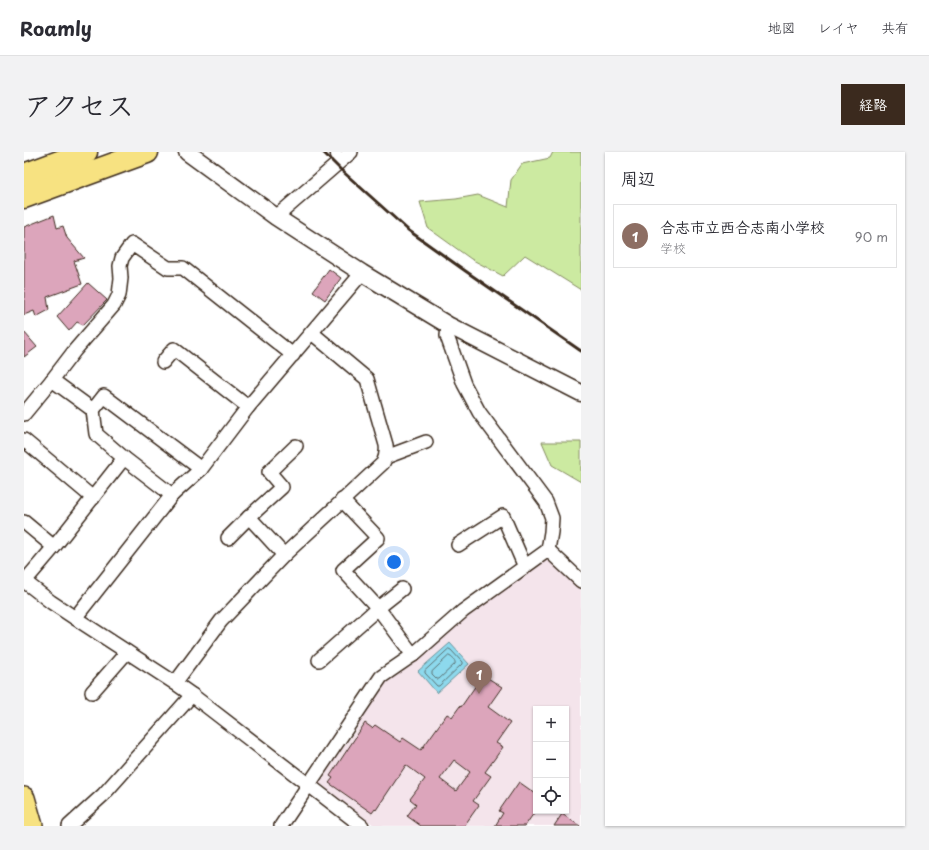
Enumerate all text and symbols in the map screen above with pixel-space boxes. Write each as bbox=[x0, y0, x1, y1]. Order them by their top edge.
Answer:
text: Roamly bbox=[20, 14, 92, 42]
text: 地図 bbox=[768, 17, 796, 38]
text: レイヤ bbox=[818, 17, 859, 38]
text: 共有 bbox=[881, 17, 909, 38]
text: アクセス bbox=[24, 83, 134, 126]
button: 経路 bbox=[841, 84, 905, 125]
text: 周辺 bbox=[621, 165, 655, 191]
text: 合志市立西合志南小学校 bbox=[660, 215, 825, 238]
text: 1 bbox=[632, 227, 638, 246]
text: 90 m bbox=[855, 227, 888, 246]
text: 学校 bbox=[660, 238, 686, 257]
your location bbox=[384, 552, 404, 572]
pin: 1 bbox=[466, 661, 492, 694]
map controls bbox=[533, 706, 569, 814]
button: + bbox=[533, 706, 569, 742]
button: − bbox=[533, 742, 569, 778]
button: locate bbox=[533, 778, 569, 814]

